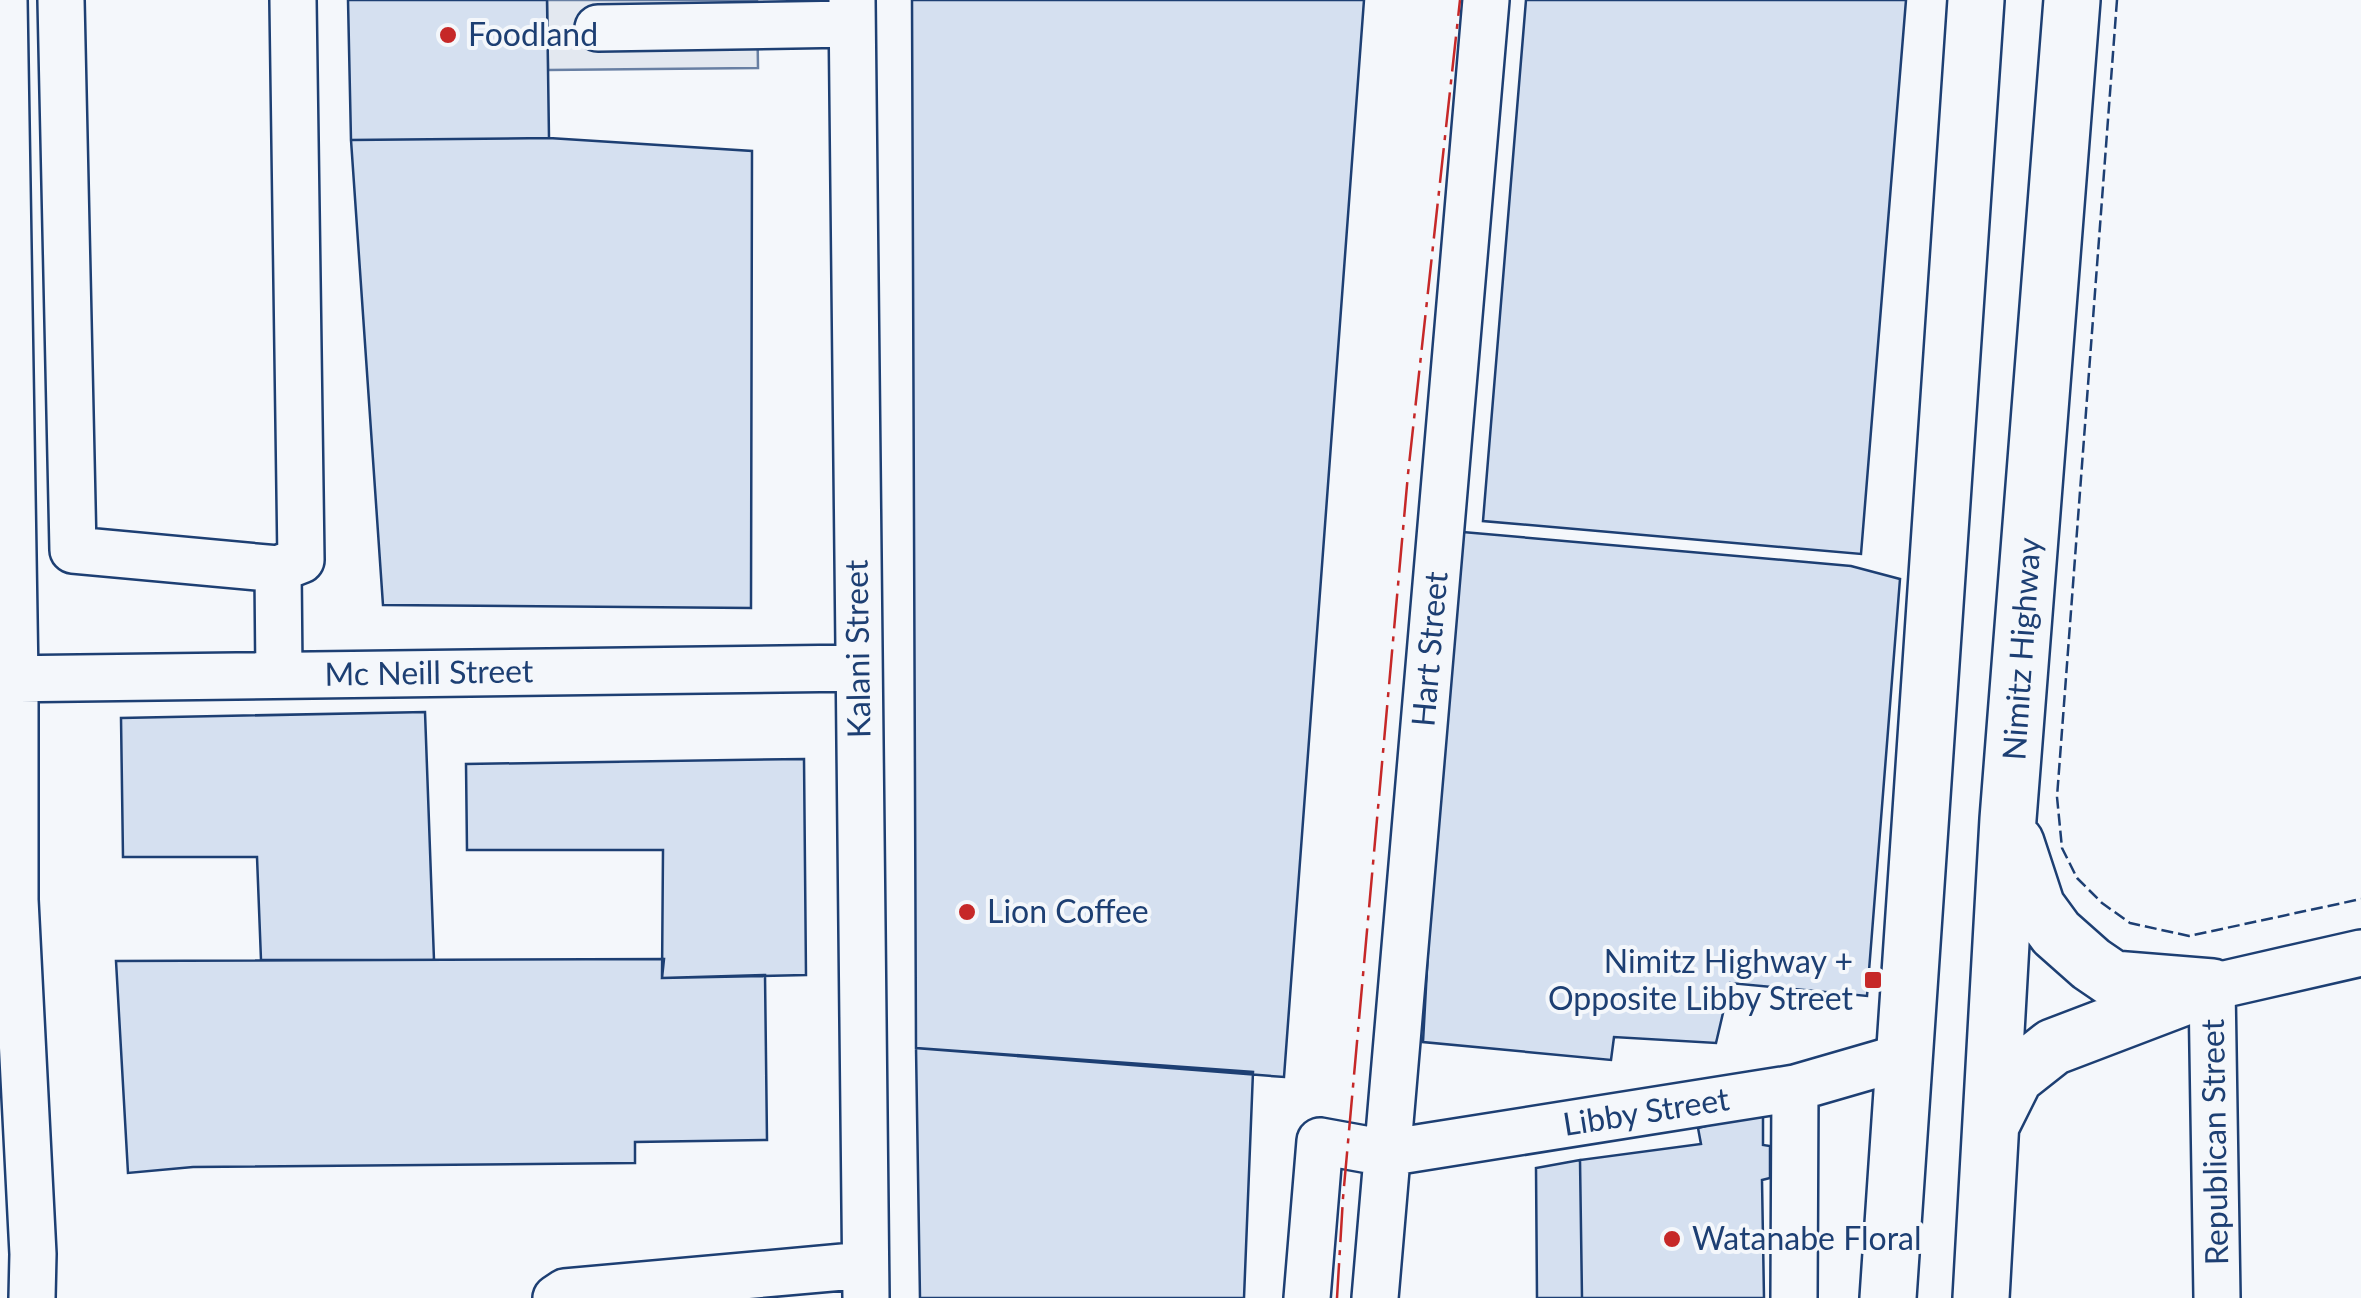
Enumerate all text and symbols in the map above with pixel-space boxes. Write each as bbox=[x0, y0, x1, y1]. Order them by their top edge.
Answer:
place label: Foodland bbox=[468, 14, 598, 53]
marker: Foodland bbox=[437, 24, 459, 46]
street label: Nimitz Highway bbox=[1993, 536, 2048, 762]
street label: Kalani Street bbox=[835, 559, 878, 739]
street label: Hart Street bbox=[1402, 569, 1455, 728]
street label: Mc Neill Street bbox=[324, 650, 534, 693]
place label: Lion Coffee bbox=[987, 891, 1149, 930]
marker: Lion Coffee bbox=[956, 901, 978, 923]
place label: Nimitz Highway + Opposite Libby Street bbox=[1548, 941, 1854, 1017]
marker: Nimitz Highway + Opposite Libby Street bbox=[1862, 969, 1884, 991]
street label: Republican Street bbox=[2192, 1018, 2235, 1266]
street label: Libby Street bbox=[1560, 1078, 1732, 1143]
place label: Watanabe Floral bbox=[1692, 1218, 1922, 1257]
marker: Watanabe Floral bbox=[1661, 1228, 1683, 1250]

